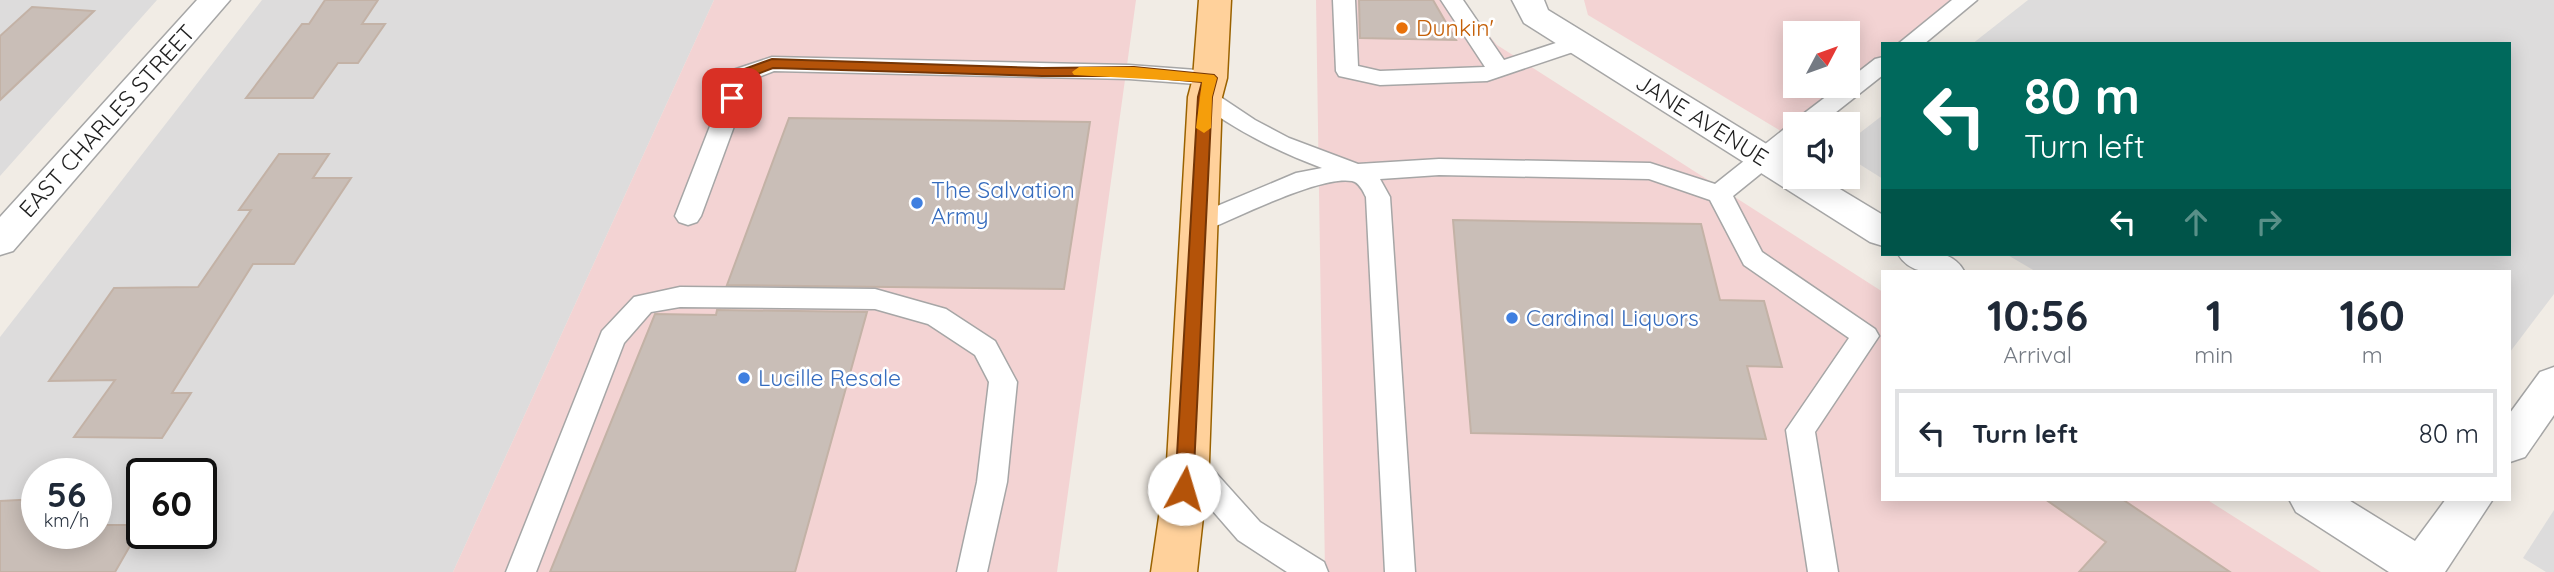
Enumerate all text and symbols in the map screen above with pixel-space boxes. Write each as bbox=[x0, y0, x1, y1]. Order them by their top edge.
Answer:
place label: Dunkin' bbox=[1416, 13, 1494, 42]
street label: EAST CHARLES STREET bbox=[12, 18, 201, 223]
marker: Dunkin' bbox=[1394, 20, 1410, 36]
north arrow bbox=[1783, 21, 1860, 98]
map controls bbox=[1783, 21, 1860, 189]
text: 80 m bbox=[2024, 65, 2140, 126]
street label: JANE AVENUE bbox=[1631, 67, 1774, 172]
pin bbox=[702, 68, 762, 128]
icon: left bbox=[1909, 70, 2000, 161]
icon: arrive bbox=[713, 79, 751, 117]
button: sound bbox=[1783, 112, 1860, 189]
text: Turn left bbox=[2024, 126, 2145, 166]
place label: The Salvation Army bbox=[931, 175, 1075, 230]
marker: The Salvation Army bbox=[909, 195, 925, 211]
icon: left bbox=[2104, 203, 2142, 241]
icon: ahead bbox=[2177, 203, 2215, 241]
icon: right bbox=[2250, 203, 2288, 241]
text: 10:56 bbox=[1987, 289, 2088, 342]
text: 1 bbox=[2206, 289, 2222, 342]
text: 160 bbox=[2340, 289, 2405, 342]
place label: Cardinal Liquors bbox=[1526, 303, 1699, 332]
marker: Cardinal Liquors bbox=[1504, 310, 1520, 326]
text: Arrival bbox=[2003, 340, 2072, 369]
text: min bbox=[2194, 340, 2233, 369]
text: m bbox=[2362, 340, 2383, 369]
place label: Lucille Resale bbox=[758, 363, 901, 392]
marker: Lucille Resale bbox=[736, 370, 752, 386]
icon: left bbox=[1913, 414, 1951, 452]
text: Turn left bbox=[1972, 417, 2079, 450]
text: 80 m bbox=[2419, 417, 2479, 450]
position arrow bbox=[1147, 452, 1221, 526]
speed limit sign: 60 bbox=[126, 458, 217, 549]
text: 56 bbox=[47, 472, 86, 516]
text: km/h bbox=[44, 509, 89, 532]

